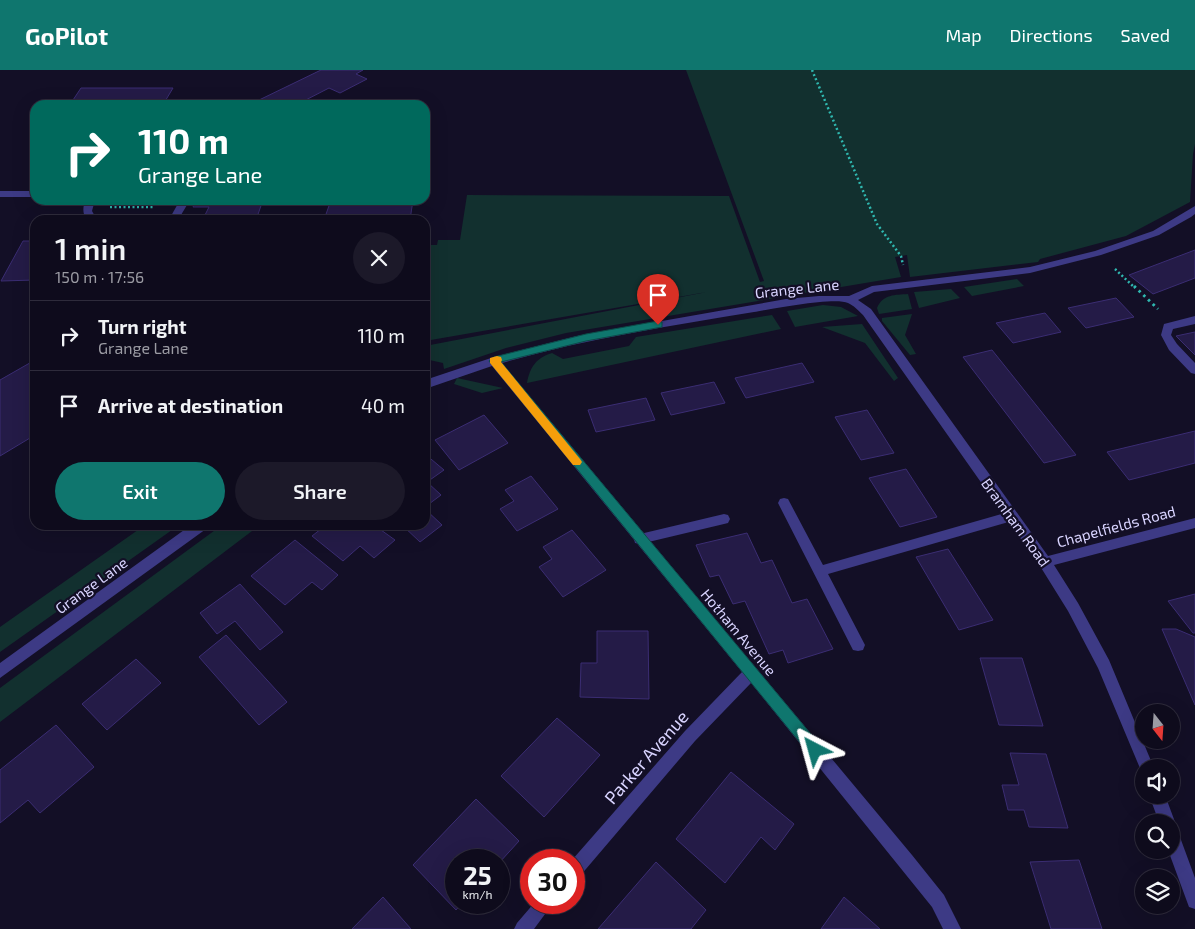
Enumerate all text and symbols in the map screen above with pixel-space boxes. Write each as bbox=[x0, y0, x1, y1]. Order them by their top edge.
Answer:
text: GoPilot bbox=[25, 21, 108, 50]
text: Map bbox=[945, 24, 982, 46]
text: Directions bbox=[1010, 24, 1093, 46]
text: Saved bbox=[1121, 24, 1170, 46]
text: 110 m bbox=[138, 119, 229, 161]
icon: right bbox=[55, 120, 120, 185]
text: Grange Lane bbox=[138, 161, 262, 187]
text: 1 min bbox=[55, 230, 126, 266]
button: close bbox=[353, 232, 405, 284]
text: 150 m · 17:56 bbox=[55, 267, 144, 286]
pin bbox=[637, 274, 679, 325]
street label: Grange Lane bbox=[754, 275, 840, 301]
icon: arrive bbox=[644, 281, 672, 309]
text: Turn right bbox=[98, 315, 186, 338]
icon: right bbox=[55, 322, 83, 350]
text: 110 m bbox=[358, 324, 405, 347]
text: Grange Lane bbox=[98, 338, 188, 357]
icon: arrive bbox=[55, 392, 83, 420]
text: Arrive at destination bbox=[98, 394, 283, 417]
text: 40 m bbox=[361, 394, 405, 417]
button: Exit bbox=[55, 462, 225, 520]
button: Share bbox=[235, 462, 405, 520]
street label: Bramham Road bbox=[978, 474, 1054, 570]
street label: Chapelfields Road bbox=[1055, 501, 1177, 551]
street label: Grange Lane bbox=[51, 553, 131, 617]
street label: Hotham Avenue bbox=[698, 585, 780, 679]
north arrow bbox=[1135, 704, 1180, 749]
map controls bbox=[1135, 704, 1180, 914]
street label: Parker Avenue bbox=[599, 706, 693, 808]
position arrow bbox=[788, 723, 840, 775]
button: sound bbox=[1135, 759, 1180, 804]
button: search bbox=[1135, 814, 1180, 859]
speed limit sign: 30 bbox=[520, 849, 585, 914]
text: 25 bbox=[463, 860, 492, 890]
button: layers bbox=[1135, 869, 1180, 914]
text: km/h bbox=[463, 887, 492, 901]

